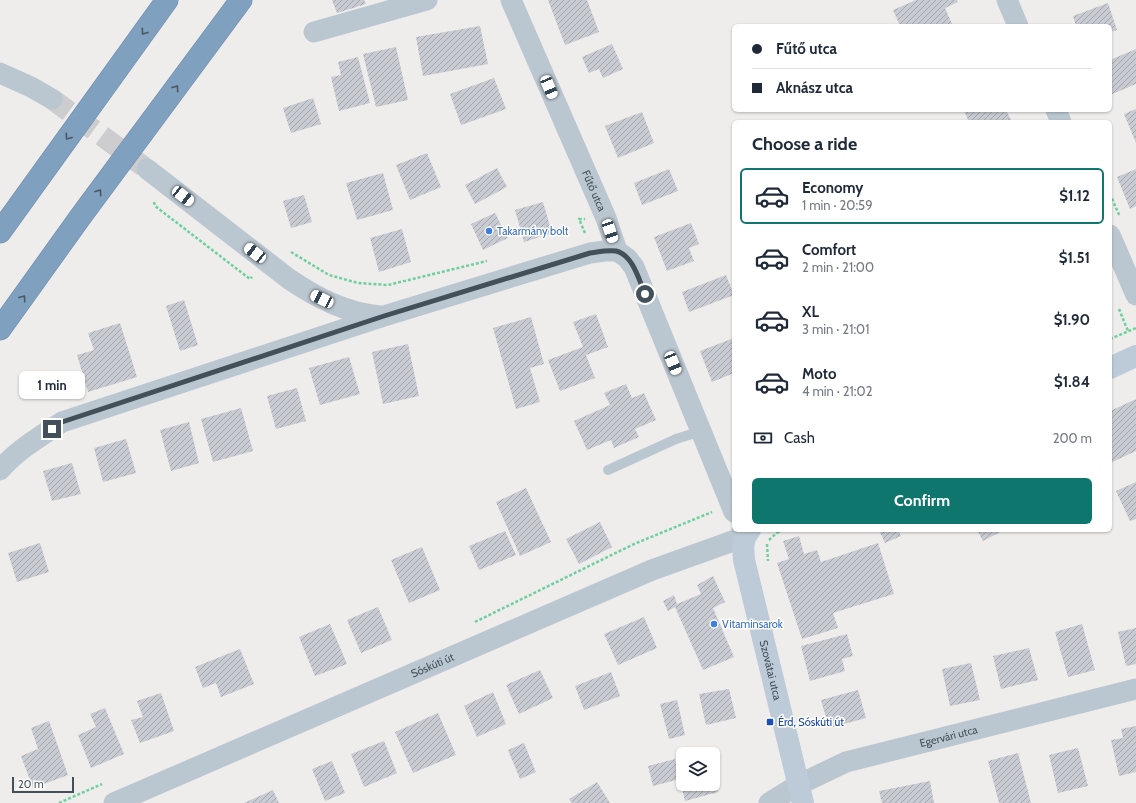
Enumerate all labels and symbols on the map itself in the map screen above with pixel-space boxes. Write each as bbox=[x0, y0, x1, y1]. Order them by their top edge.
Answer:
one-way arrow bbox=[142, 27, 149, 34]
car bbox=[539, 74, 559, 100]
one-way arrow bbox=[171, 85, 178, 92]
one-way arrow bbox=[66, 133, 73, 140]
street label: Fűtő utca bbox=[579, 168, 609, 214]
car bbox=[170, 184, 196, 208]
one-way arrow bbox=[94, 190, 101, 197]
car bbox=[600, 218, 620, 244]
place label: Takarmány bolt bbox=[497, 224, 569, 238]
marker: Takarmány bolt bbox=[484, 226, 494, 236]
car bbox=[242, 241, 268, 265]
route start bbox=[636, 285, 654, 303]
car bbox=[309, 288, 335, 310]
one-way arrow bbox=[18, 295, 25, 302]
car bbox=[663, 350, 683, 376]
callout: 1 min bbox=[19, 371, 85, 399]
route end bbox=[43, 420, 61, 438]
place label: Vitaminsarok bbox=[722, 617, 783, 631]
marker: Vitaminsarok bbox=[709, 619, 719, 629]
street label: Szovátai utca bbox=[757, 639, 785, 702]
street label: Sóskúti út bbox=[409, 649, 456, 681]
place label: Érd, Sóskúti út bbox=[778, 715, 844, 729]
marker: Érd, Sóskúti út bbox=[765, 717, 775, 727]
street label: Egervári utca bbox=[918, 722, 980, 750]
scale bar bbox=[12, 775, 74, 794]

